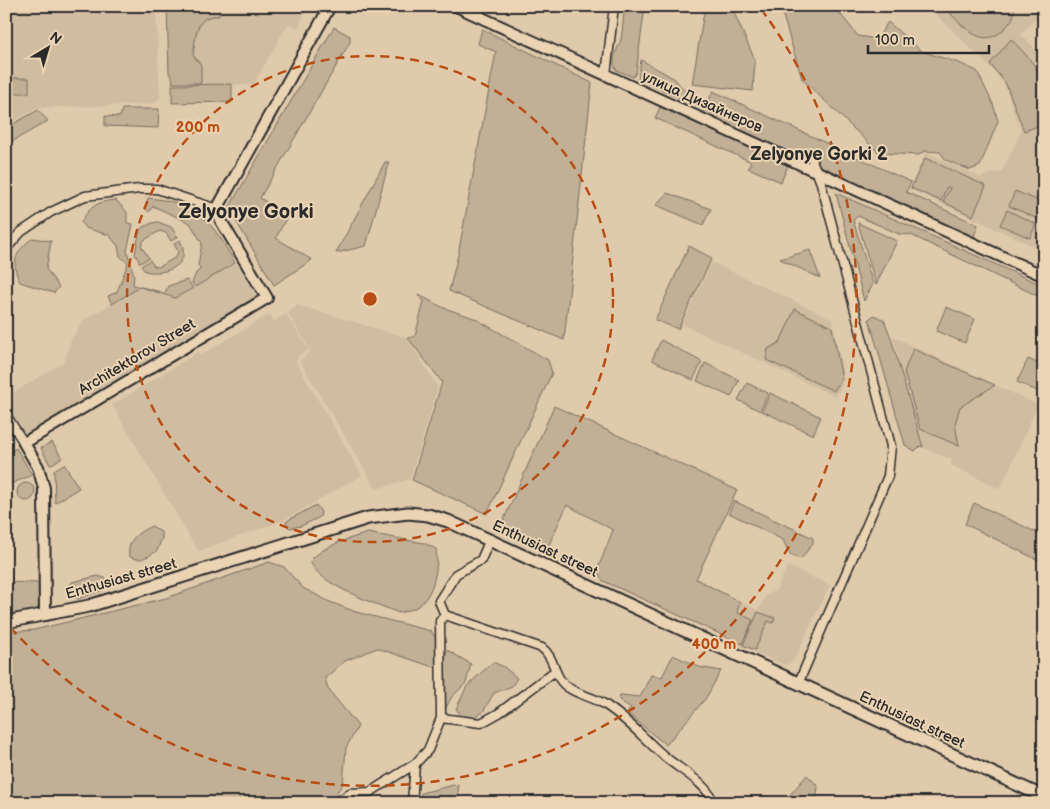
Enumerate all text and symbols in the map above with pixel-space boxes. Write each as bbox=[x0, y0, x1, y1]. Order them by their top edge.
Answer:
north arrow bbox=[22, 22, 72, 72]
scale bar bbox=[868, 22, 989, 54]
text: N bbox=[46, 28, 65, 48]
text: 100 m bbox=[875, 31, 915, 50]
street label: улица Дизайнеров bbox=[639, 67, 765, 137]
text: 200 m bbox=[176, 118, 220, 137]
district label: Zelyonye Gorki 2 bbox=[750, 144, 888, 165]
district label: Zelyonye Gorki bbox=[178, 200, 314, 224]
centre of rings bbox=[361, 290, 379, 308]
street label: Architektorov Street bbox=[75, 314, 199, 399]
street label: Enthusiast street bbox=[489, 516, 601, 582]
street label: Enthusiast street bbox=[63, 554, 179, 604]
text: 400 m bbox=[692, 635, 736, 654]
street label: Enthusiast street bbox=[856, 687, 968, 753]

